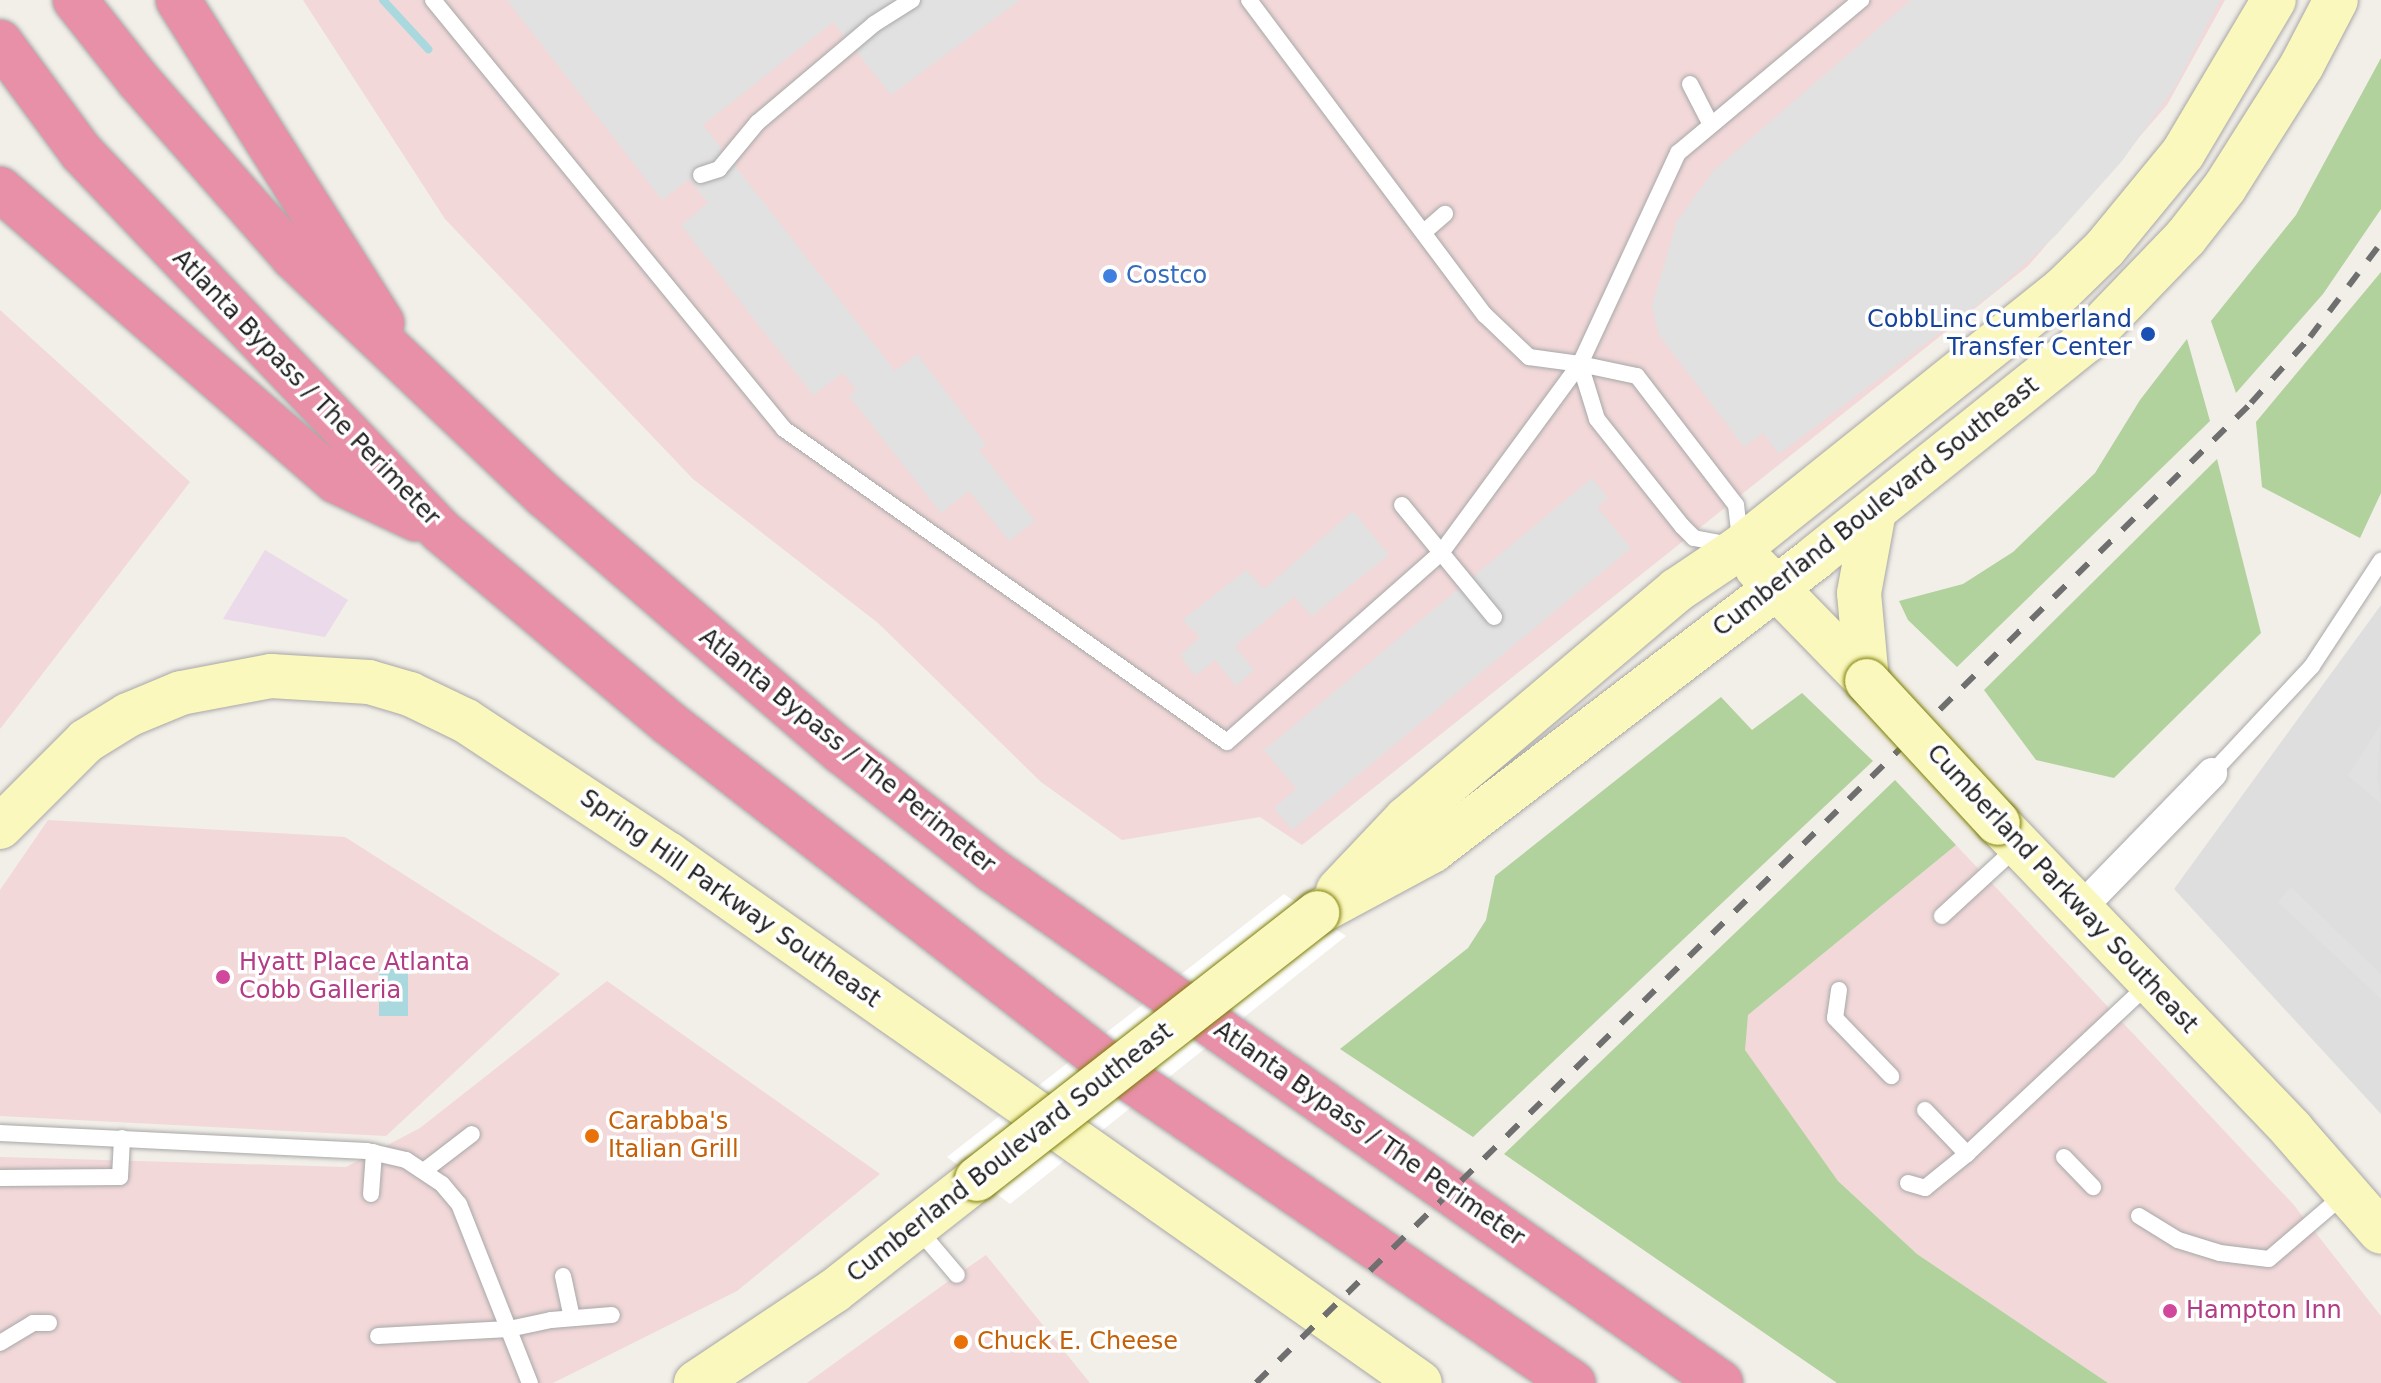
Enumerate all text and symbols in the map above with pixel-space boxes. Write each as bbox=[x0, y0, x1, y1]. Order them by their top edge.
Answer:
street label: Atlanta Bypass / The Perimeter bbox=[166, 244, 446, 532]
place label: Costco bbox=[1126, 262, 1207, 290]
marker: Costco bbox=[1101, 267, 1119, 285]
place label: CobbLinc Cumberland Transfer Center bbox=[1867, 306, 2132, 362]
marker: CobbLinc Cumberland Transfer Center bbox=[2139, 325, 2157, 343]
street label: Cumberland Boulevard Southeast bbox=[1708, 371, 2044, 643]
street label: Atlanta Bypass / The Perimeter bbox=[693, 623, 1001, 879]
street label: Cumberland Parkway Southeast bbox=[1921, 739, 2203, 1039]
street label: Spring Hill Parkway Southeast bbox=[574, 784, 886, 1014]
place label: Hyatt Place Atlanta Cobb Galleria bbox=[239, 949, 470, 1005]
marker: Hyatt Place Atlanta Cobb Galleria bbox=[214, 968, 232, 986]
street label: Atlanta Bypass / The Perimeter bbox=[1208, 1015, 1530, 1253]
street label: Cumberland Boulevard Southeast bbox=[842, 1017, 1178, 1289]
place label: Carabba's Italian Grill bbox=[608, 1108, 739, 1164]
marker: Carabba's Italian Grill bbox=[583, 1127, 601, 1145]
place label: Hampton Inn bbox=[2186, 1297, 2342, 1325]
marker: Hampton Inn bbox=[2161, 1302, 2179, 1320]
place label: Chuck E. Cheese bbox=[977, 1328, 1178, 1356]
marker: Chuck E. Cheese bbox=[952, 1333, 970, 1351]

